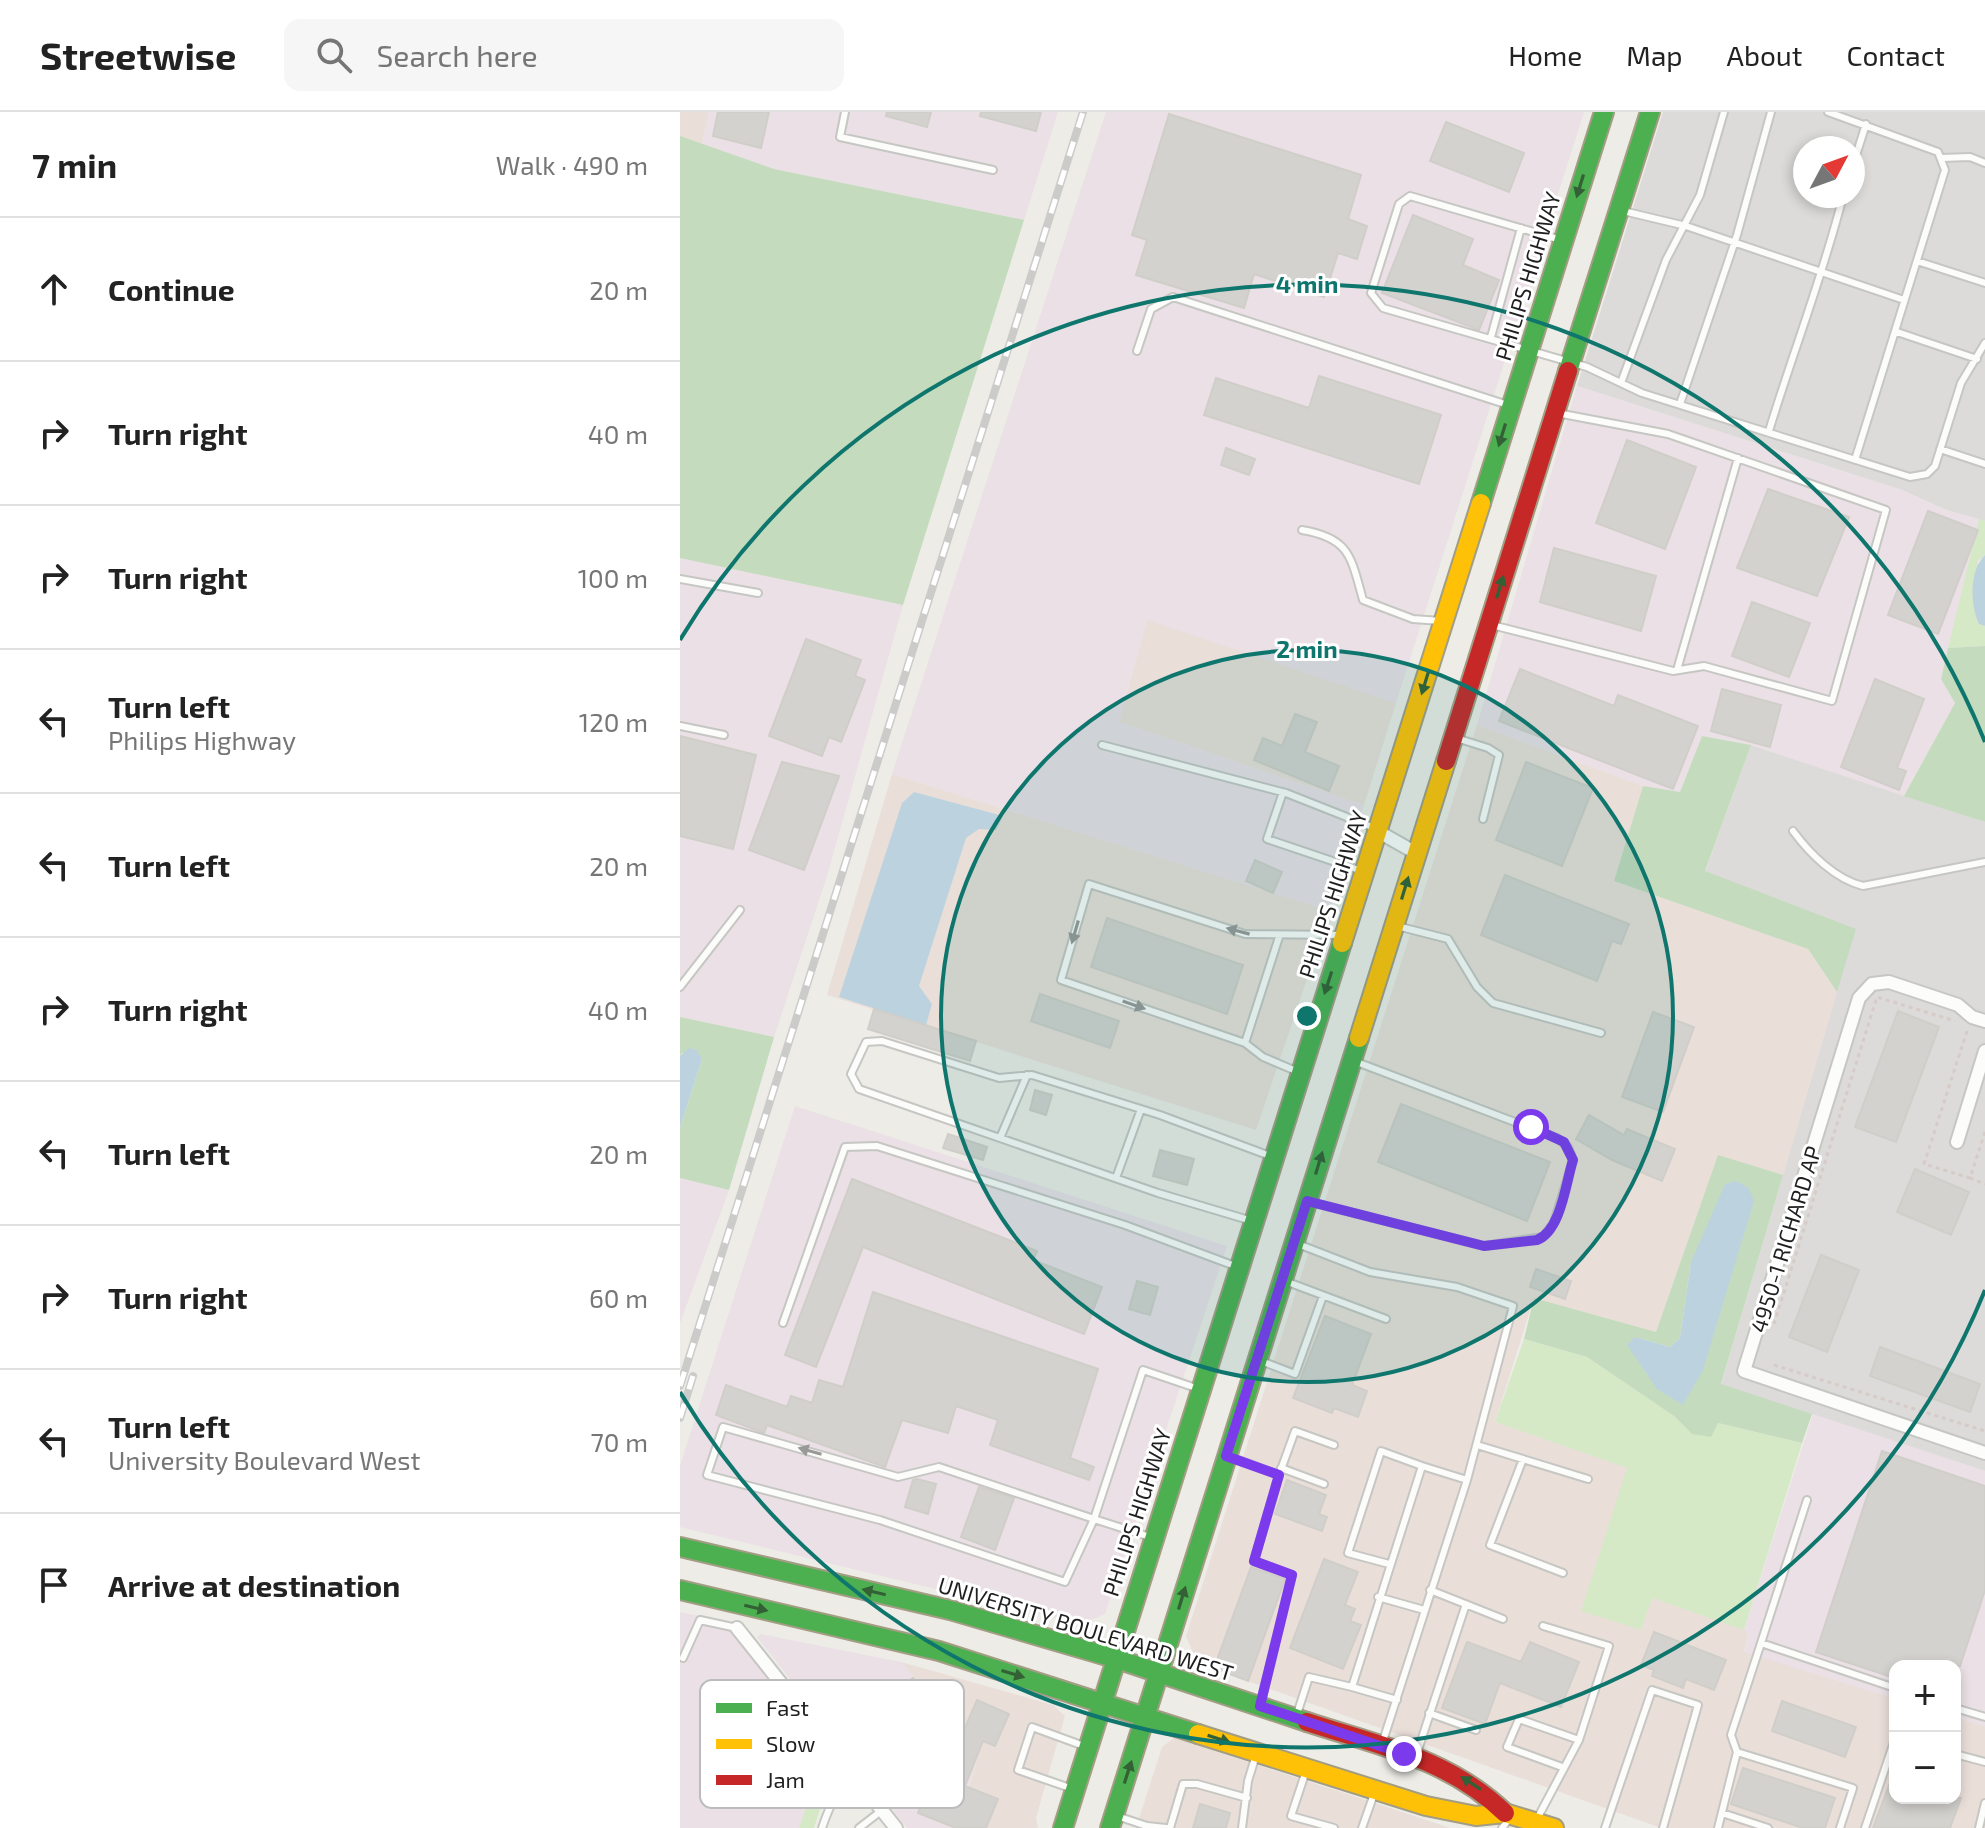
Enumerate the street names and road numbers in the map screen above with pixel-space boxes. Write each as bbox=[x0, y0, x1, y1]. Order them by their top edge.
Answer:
street label: PHILIPS HIGHWAY bbox=[1489, 188, 1565, 364]
street label: PHILIPS HIGHWAY bbox=[1293, 806, 1372, 981]
street label: 4950-1 RICHARD AP bbox=[1744, 1143, 1826, 1335]
street label: PHILIPS HIGHWAY bbox=[1097, 1424, 1176, 1599]
street label: UNIVERSITY BOULEVARD WEST bbox=[935, 1571, 1237, 1685]

